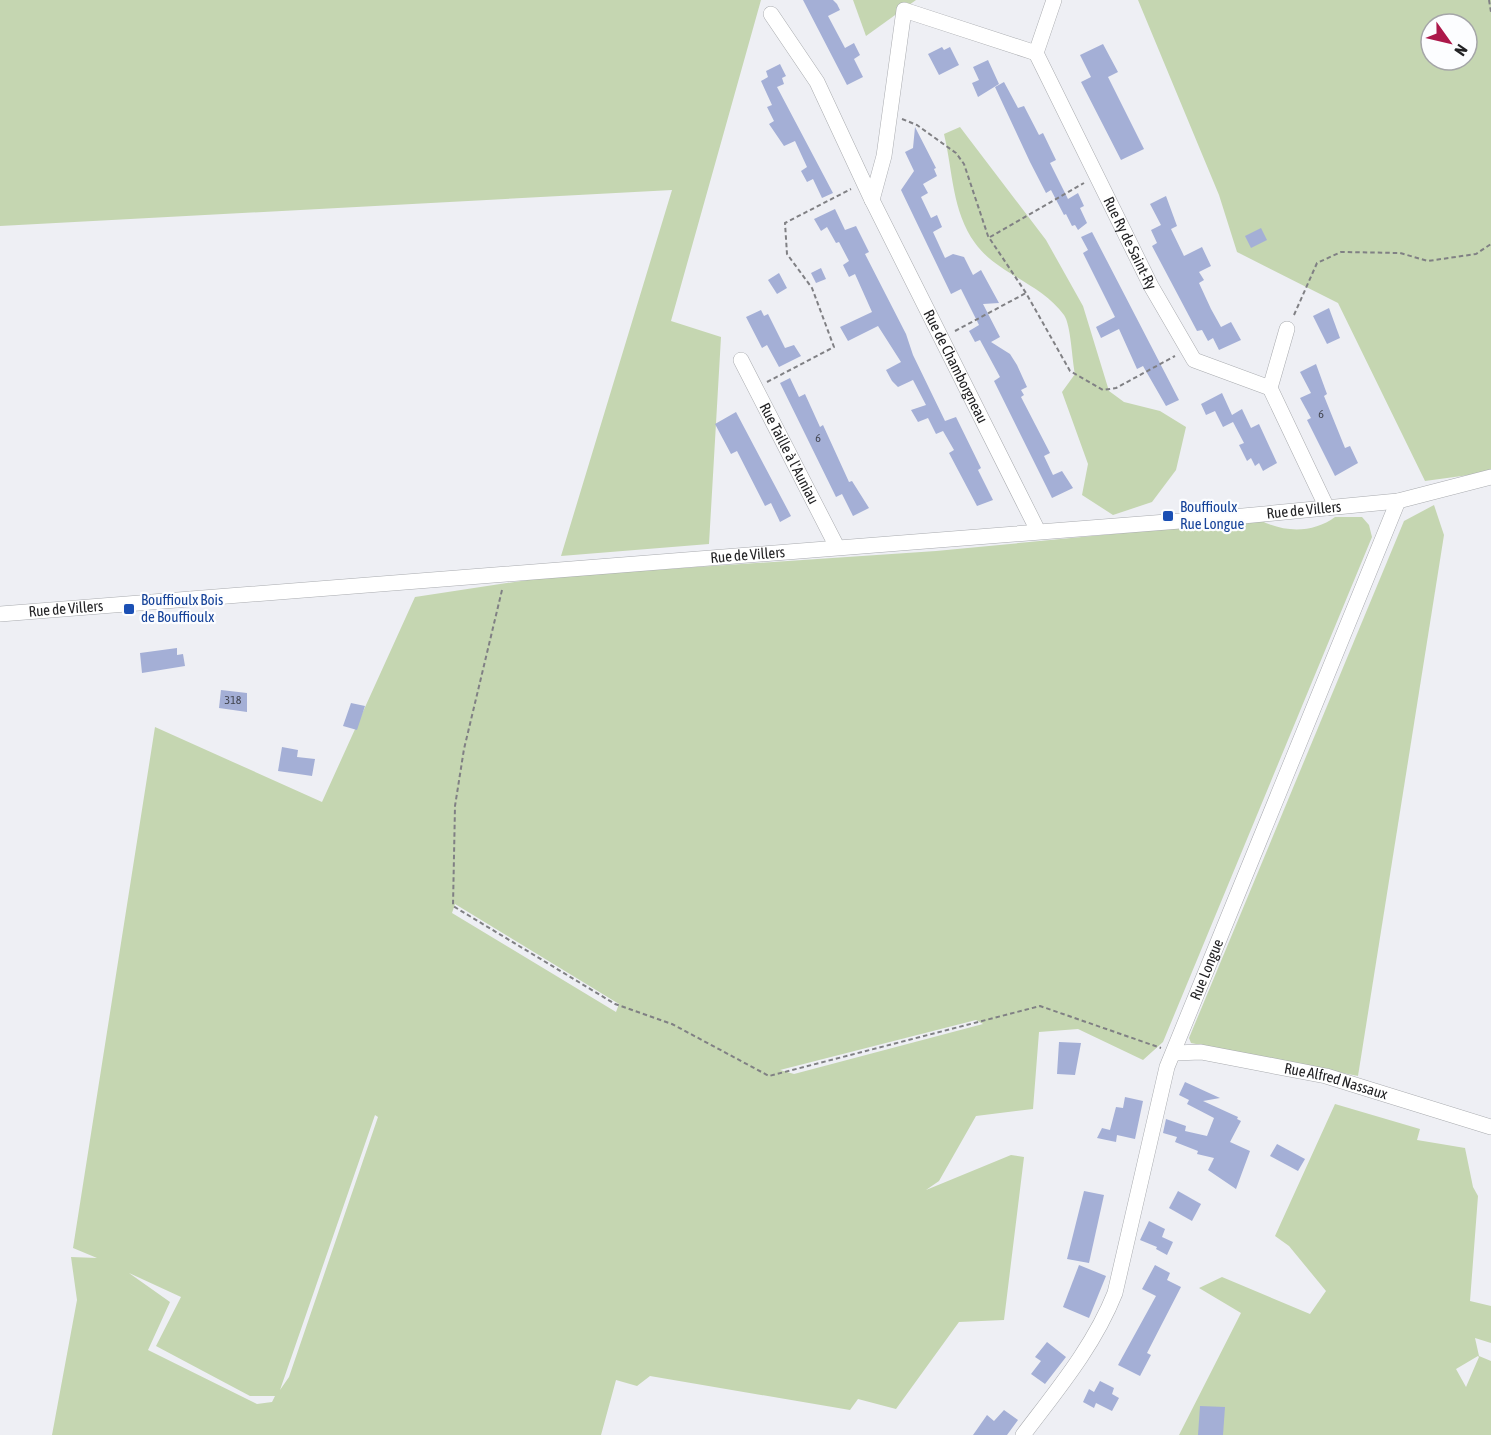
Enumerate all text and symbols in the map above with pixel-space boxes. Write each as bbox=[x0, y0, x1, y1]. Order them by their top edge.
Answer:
north arrow bbox=[1419, 12, 1479, 72]
text: N bbox=[1451, 41, 1472, 59]
street label: Rue Ry de Saint-Ry bbox=[1100, 194, 1160, 292]
street label: Rue de Chamborgneau bbox=[920, 307, 991, 426]
street label: Rue Taille à l'Auniau bbox=[756, 400, 822, 507]
house number: 6 bbox=[1318, 407, 1324, 421]
house number: 6 bbox=[815, 431, 821, 445]
place label: Bouffioulx Rue Longue bbox=[1180, 498, 1244, 532]
street label: Rue de Villers bbox=[1266, 498, 1342, 522]
marker: Bouffioulx Rue Longue bbox=[1161, 509, 1175, 523]
street label: Rue de Villers bbox=[710, 543, 786, 566]
place label: Bouffioulx Bois de Bouffioulx bbox=[141, 591, 223, 625]
street label: Rue de Villers bbox=[28, 597, 104, 620]
marker: Bouffioulx Bois de Bouffioulx bbox=[122, 602, 136, 616]
house number: 318 bbox=[225, 693, 242, 707]
street label: Rue Longue bbox=[1186, 936, 1226, 1002]
street label: Rue Alfred Nassaux bbox=[1283, 1059, 1390, 1102]

